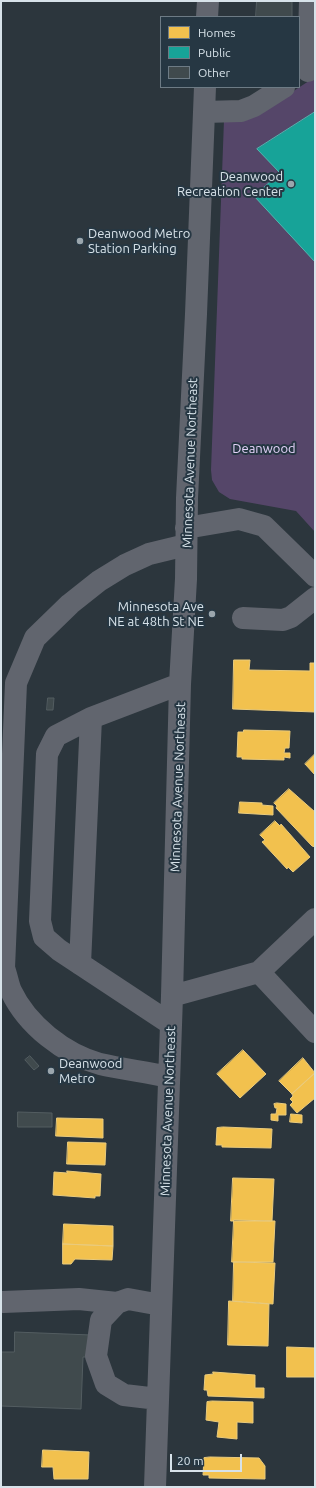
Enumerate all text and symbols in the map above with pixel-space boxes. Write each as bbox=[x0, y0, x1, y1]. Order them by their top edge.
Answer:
legend bbox=[160, 16, 300, 88]
text: Homes bbox=[198, 26, 236, 39]
text: Public bbox=[198, 46, 231, 59]
text: Other bbox=[198, 66, 230, 79]
place label: Deanwood Recreation Center bbox=[177, 169, 283, 200]
marker: Deanwood Recreation Center bbox=[286, 179, 296, 189]
place label: Deanwood Metro Station Parking bbox=[88, 226, 190, 257]
marker: Deanwood Metro Station Parking bbox=[75, 236, 85, 246]
street label: Minnesota Avenue Northeast bbox=[179, 378, 201, 548]
park label: Deanwood bbox=[232, 441, 296, 457]
place label: Minnesota Ave NE at 48th St NE bbox=[108, 599, 204, 630]
marker: Minnesota Ave NE at 48th St NE bbox=[207, 609, 217, 619]
street label: Minnesota Avenue Northeast bbox=[167, 702, 189, 872]
street label: Minnesota Avenue Northeast bbox=[157, 1026, 179, 1196]
place label: Deanwood Metro bbox=[59, 1056, 122, 1087]
marker: Deanwood Metro bbox=[46, 1066, 56, 1076]
scale bar bbox=[172, 1446, 244, 1472]
text: 20 m bbox=[177, 1454, 204, 1467]

